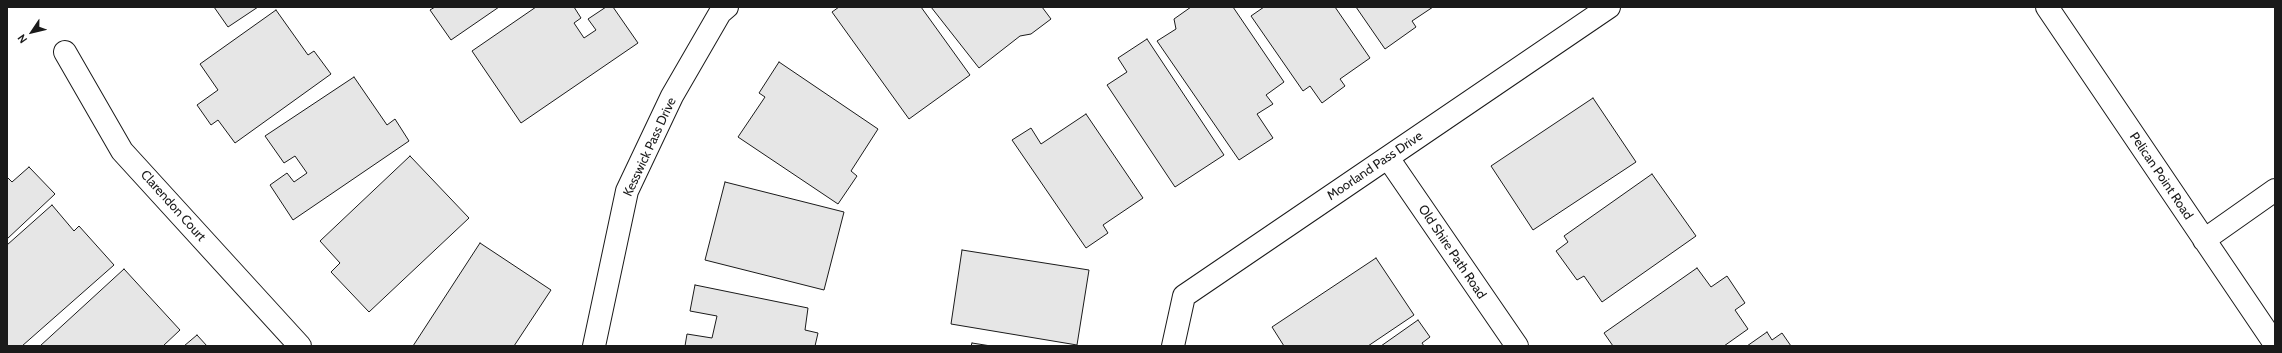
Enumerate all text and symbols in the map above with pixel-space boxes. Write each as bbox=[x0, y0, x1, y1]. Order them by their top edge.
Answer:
north arrow bbox=[12, 12, 52, 52]
text: N bbox=[14, 32, 30, 46]
street label: Kesswick Pass Drive bbox=[620, 95, 680, 199]
street label: Moorland Pass Drive bbox=[1324, 128, 1426, 204]
street label: Pelican Point Road bbox=[2126, 129, 2196, 223]
street label: Clarendon Court bbox=[137, 167, 209, 245]
street label: Old Shire Path Road bbox=[1415, 202, 1489, 302]

